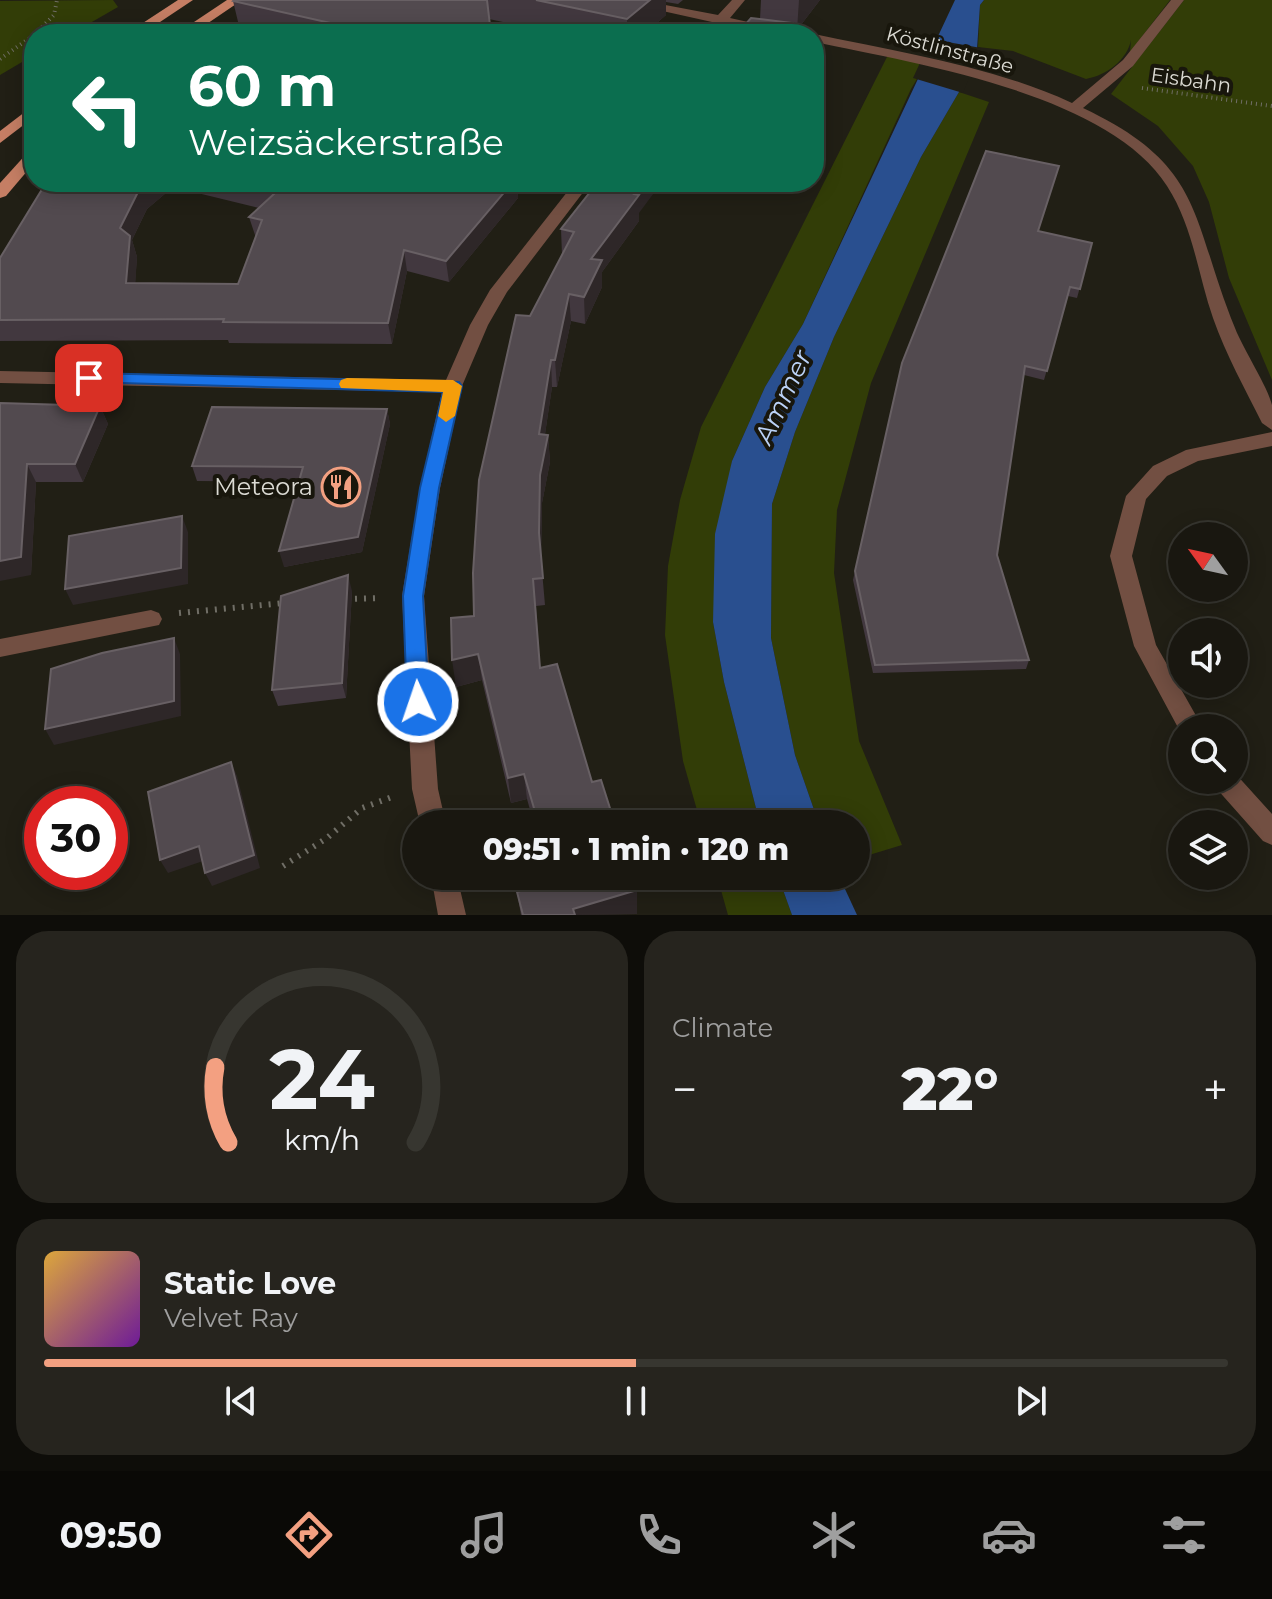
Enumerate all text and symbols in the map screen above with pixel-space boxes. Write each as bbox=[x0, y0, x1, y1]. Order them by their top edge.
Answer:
street label: Köstlinstraße bbox=[884, 21, 1016, 79]
text: 60 m bbox=[188, 52, 336, 120]
icon: left bbox=[56, 56, 160, 160]
street label: Eisbahn bbox=[1149, 62, 1233, 98]
text: Weizsäckerstraße bbox=[188, 120, 504, 164]
pin bbox=[55, 344, 123, 412]
water label: Ammer bbox=[747, 344, 819, 451]
icon: arrive bbox=[67, 356, 111, 400]
restaurant icon: Meteora bbox=[320, 466, 362, 508]
place label: Meteora bbox=[214, 472, 313, 501]
north arrow bbox=[1168, 522, 1248, 602]
map controls bbox=[1168, 522, 1248, 890]
button: sound bbox=[1168, 618, 1248, 698]
position arrow bbox=[376, 660, 460, 744]
button: search bbox=[1168, 714, 1248, 794]
speed limit sign: 30 bbox=[24, 786, 128, 890]
button: layers bbox=[1168, 810, 1248, 890]
text: 09:51 · 1 min · 120 m bbox=[483, 831, 789, 868]
text: Climate bbox=[672, 1012, 773, 1044]
text: 24 bbox=[269, 1028, 375, 1130]
text: 22° bbox=[902, 1052, 998, 1125]
text: − bbox=[672, 1062, 697, 1116]
text: + bbox=[1203, 1062, 1228, 1116]
text: km/h bbox=[284, 1122, 360, 1157]
text: Static Love bbox=[164, 1265, 336, 1302]
text: Velvet Ray bbox=[164, 1302, 298, 1334]
icon: previous bbox=[219, 1379, 263, 1423]
icon: pause bbox=[614, 1379, 658, 1423]
icon: next bbox=[1009, 1379, 1053, 1423]
icon: directions bbox=[281, 1507, 337, 1563]
icon: music bbox=[456, 1507, 512, 1563]
icon: phone bbox=[631, 1507, 687, 1563]
icon: climate bbox=[806, 1507, 862, 1563]
icon: car bbox=[981, 1507, 1037, 1563]
icon: filters bbox=[1156, 1507, 1212, 1563]
text: 09:50 bbox=[60, 1513, 162, 1557]

